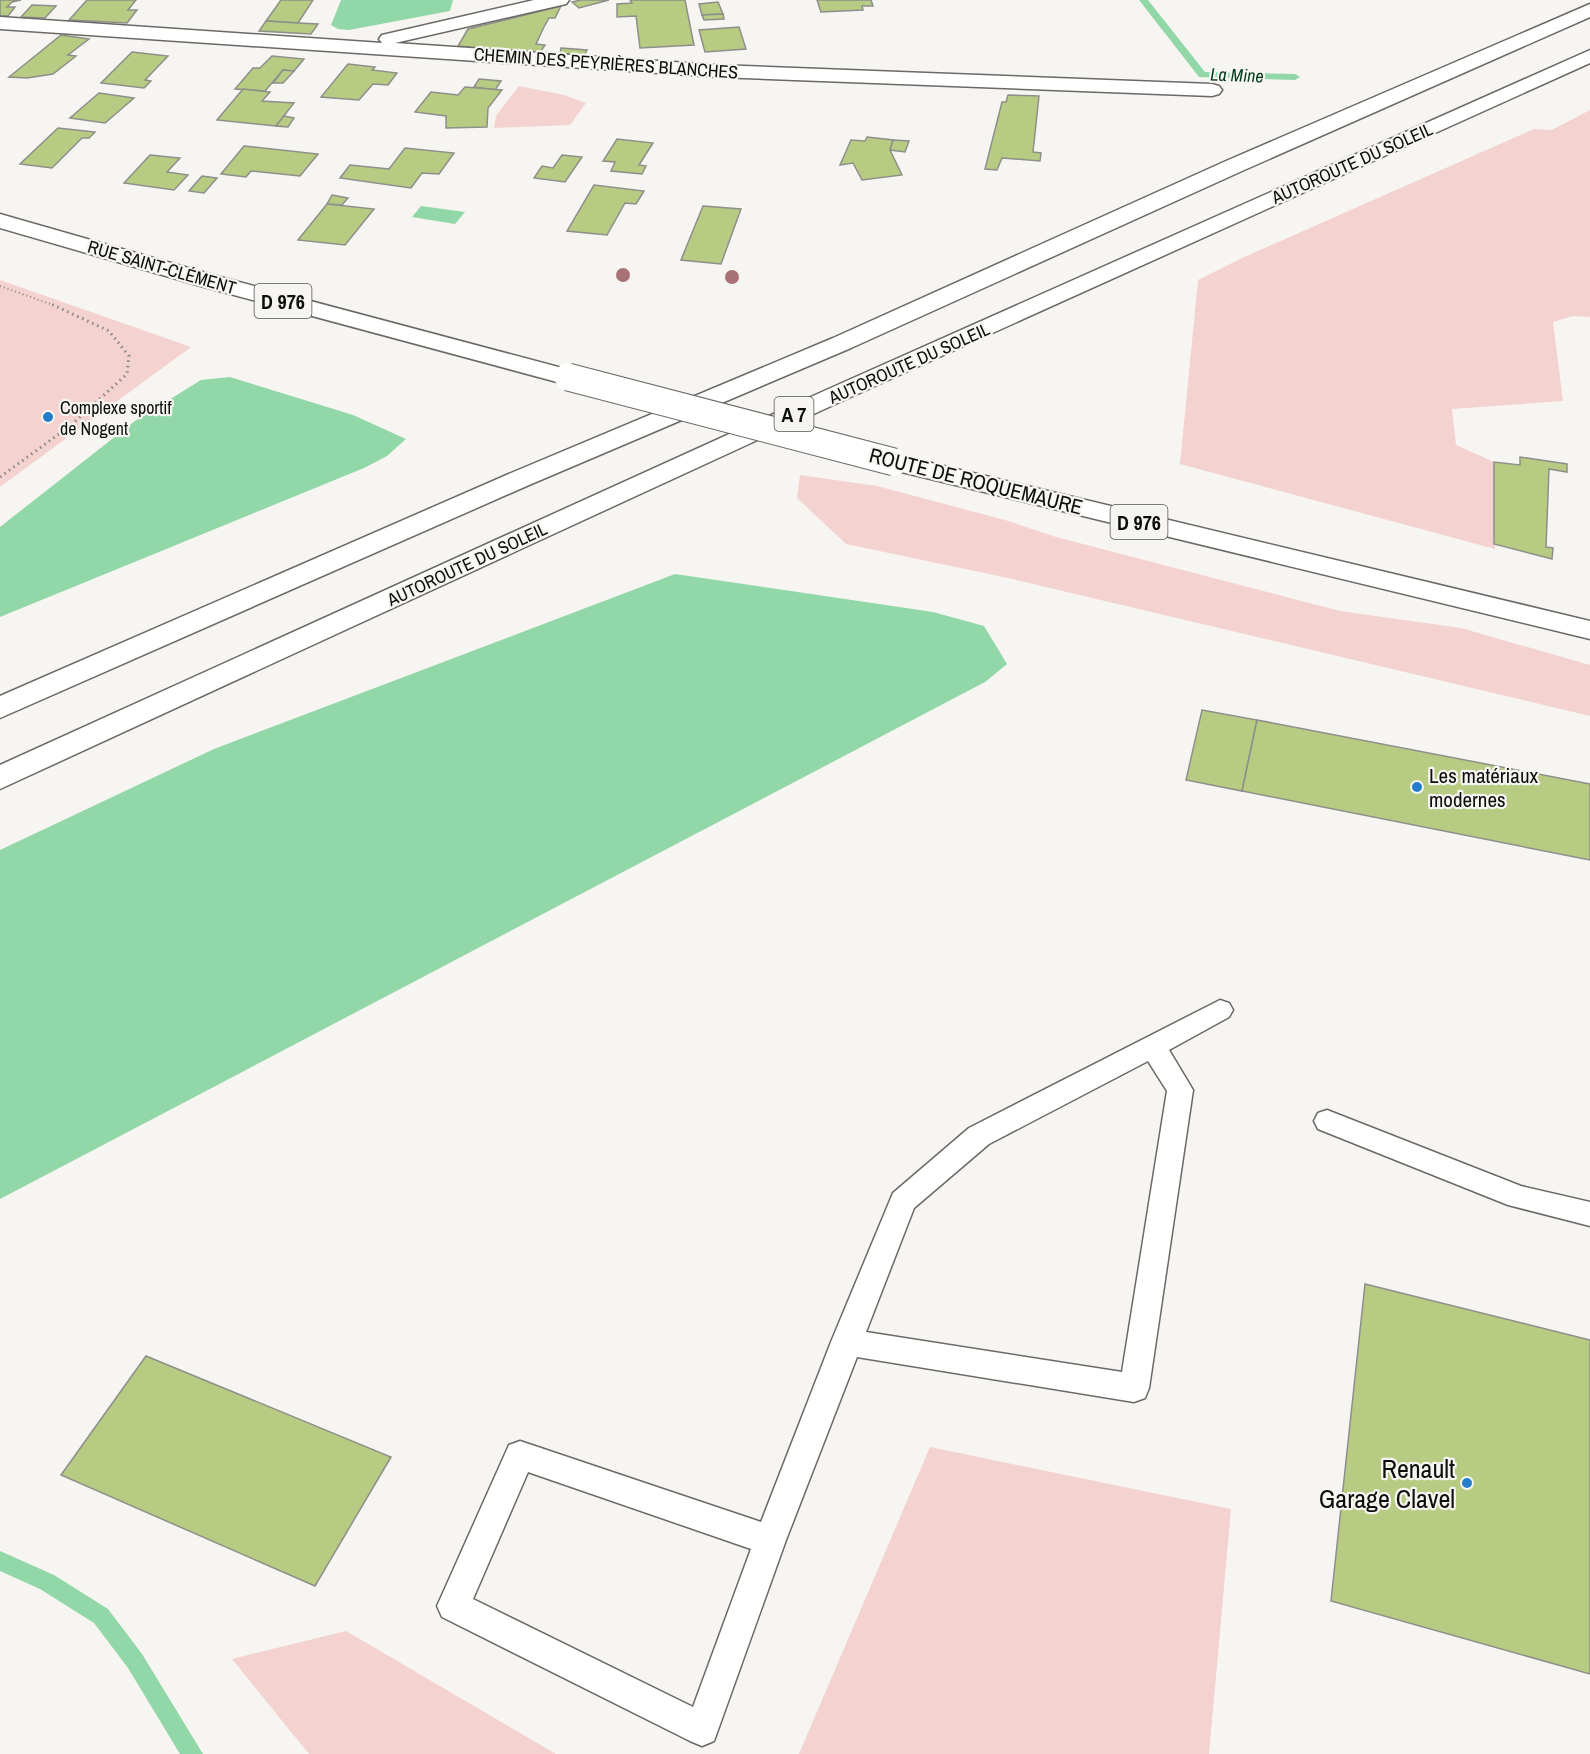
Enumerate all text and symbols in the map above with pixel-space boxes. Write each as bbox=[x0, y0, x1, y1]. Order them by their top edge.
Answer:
street label: CHEMIN DES PEYRIÈRES BLANCHES bbox=[473, 41, 739, 85]
water label: La Mine bbox=[1210, 62, 1264, 88]
street label: AUTOROUTE DU SOLEIL bbox=[1267, 116, 1436, 210]
street label: RUE SAINT-CLÉMENT bbox=[85, 234, 239, 300]
road number: D 976 bbox=[254, 284, 312, 318]
street label: AUTOROUTE DU SOLEIL bbox=[824, 316, 993, 410]
place label: Complexe sportif de Nogent bbox=[60, 395, 172, 441]
road number: A 7 bbox=[774, 397, 814, 431]
marker: Complexe sportif de Nogent bbox=[41, 410, 55, 424]
street label: ROUTE DE ROQUEMAURE bbox=[866, 440, 1086, 522]
road number: D 976 bbox=[1110, 505, 1168, 539]
street label: AUTOROUTE DU SOLEIL bbox=[382, 516, 551, 612]
place label: Les matériaux modernes bbox=[1429, 761, 1539, 814]
marker: Les matériaux modernes bbox=[1410, 780, 1424, 794]
place label: Renault Garage Clavel bbox=[1319, 1451, 1455, 1516]
marker: Renault Garage Clavel bbox=[1460, 1476, 1474, 1490]

